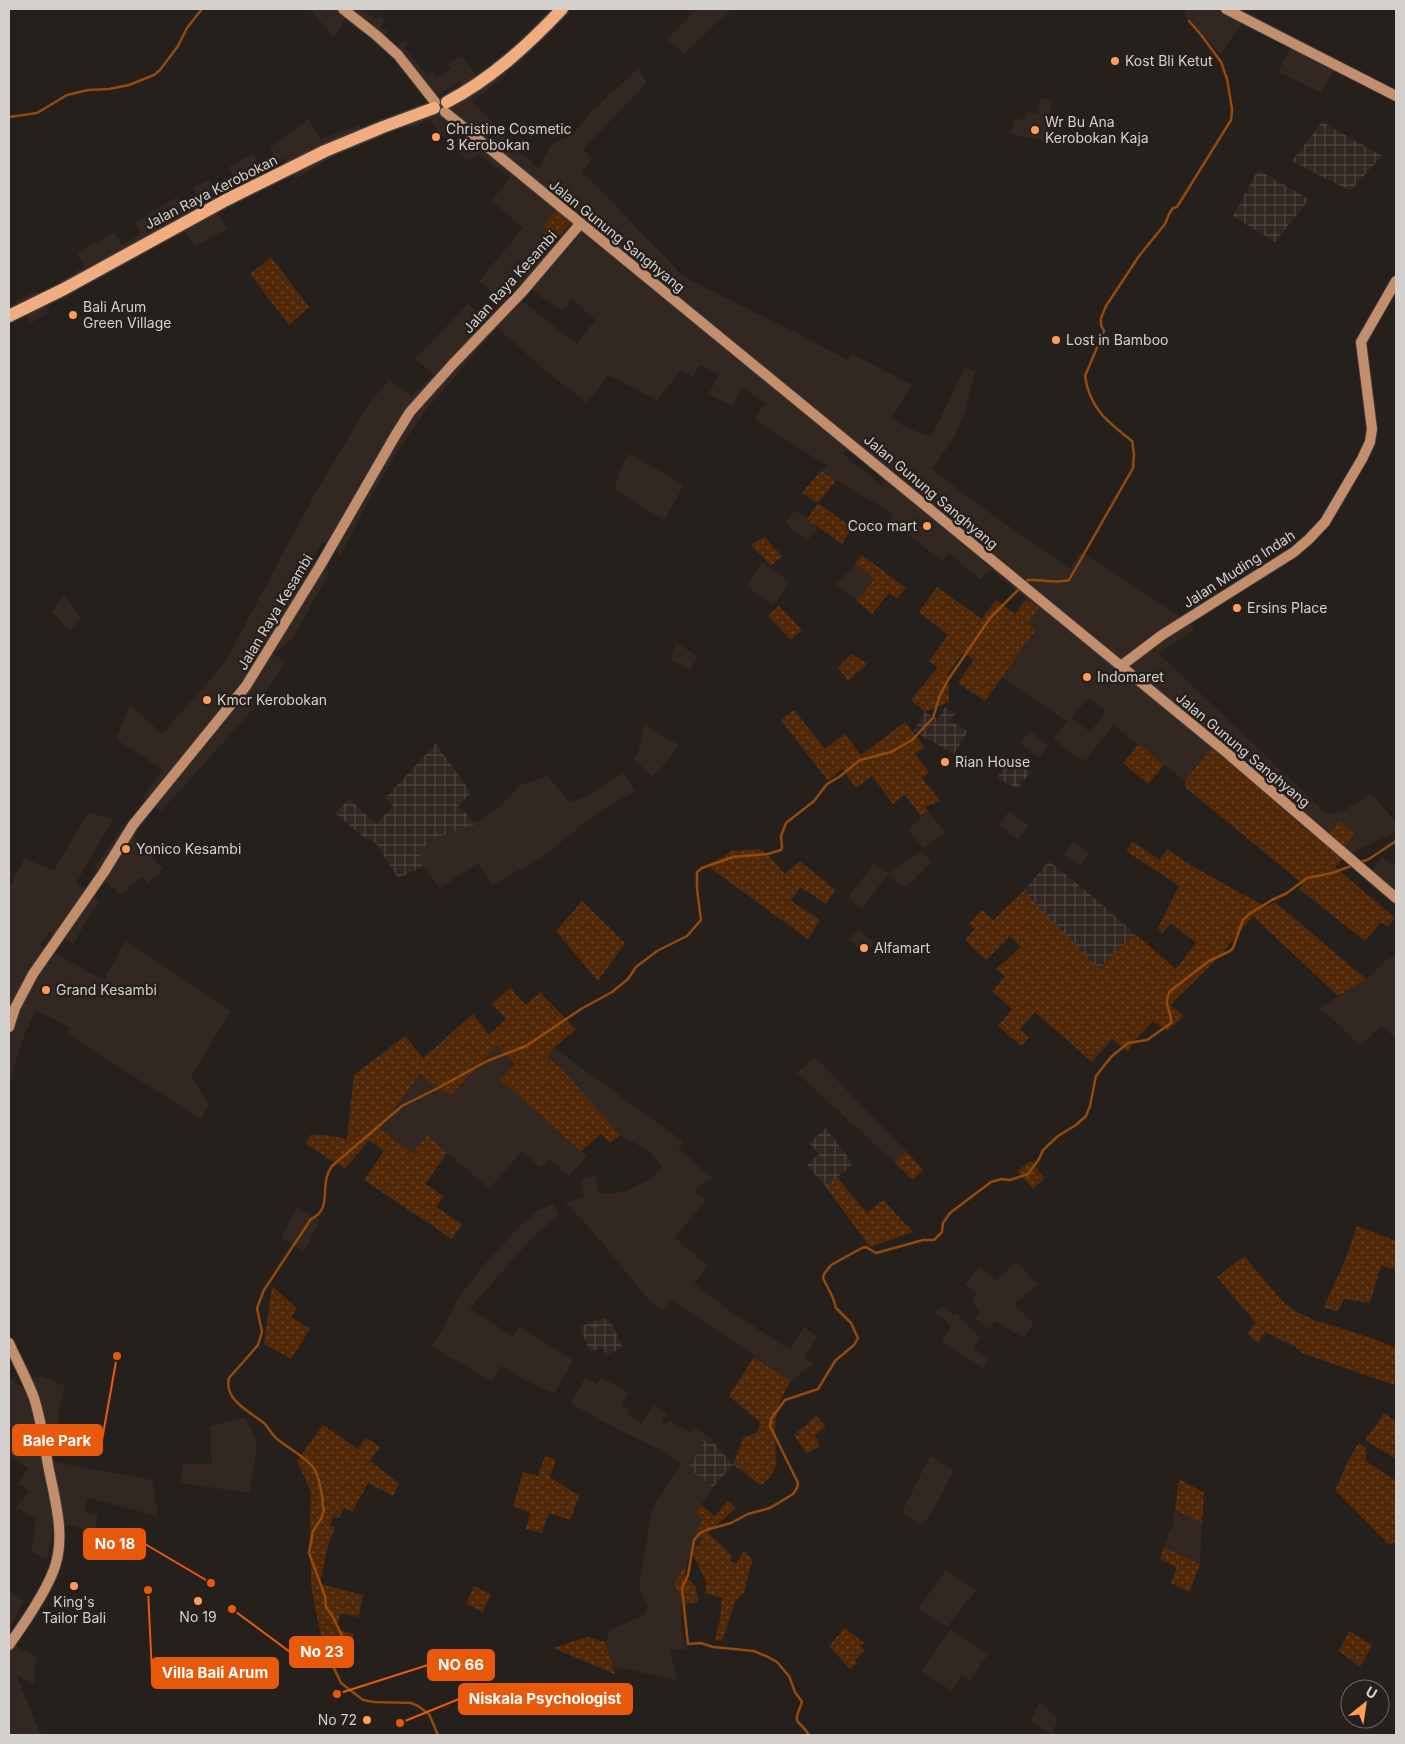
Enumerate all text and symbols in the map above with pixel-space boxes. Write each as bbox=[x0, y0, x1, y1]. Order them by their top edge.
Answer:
place label: Kost Bli Ketut bbox=[1125, 52, 1213, 69]
marker: Kost Bli Ketut bbox=[1109, 55, 1121, 67]
place label: Wr Bu Ana Kerobokan Kaja bbox=[1045, 113, 1149, 146]
place label: Christine Cosmetic 3 Kerobokan bbox=[446, 120, 572, 153]
marker: Wr Bu Ana Kerobokan Kaja bbox=[1029, 124, 1041, 136]
marker: Christine Cosmetic 3 Kerobokan bbox=[430, 131, 442, 143]
street label: Jalan Raya Kerobokan bbox=[142, 151, 280, 232]
street label: Jalan Gunung Sanghyang bbox=[546, 176, 689, 296]
street label: Jalan Raya Kesambi bbox=[459, 227, 560, 336]
place label: Bali Arum Green Village bbox=[83, 298, 171, 331]
marker: Bali Arum Green Village bbox=[67, 309, 79, 321]
place label: Lost in Bamboo bbox=[1066, 331, 1168, 348]
marker: Lost in Bamboo bbox=[1050, 334, 1062, 346]
street label: Jalan Gunung Sanghyang bbox=[861, 431, 1002, 553]
place label: Coco mart bbox=[848, 517, 917, 534]
marker: Coco mart bbox=[921, 520, 933, 532]
street label: Jalan Muding Indah bbox=[1180, 526, 1298, 611]
street label: Jalan Raya Kesambi bbox=[233, 551, 316, 673]
place label: Ersins Place bbox=[1247, 599, 1327, 616]
marker: Ersins Place bbox=[1231, 602, 1243, 614]
place label: Indomaret bbox=[1097, 668, 1164, 685]
marker: Indomaret bbox=[1081, 671, 1093, 683]
street label: Jalan Gunung Sanghyang bbox=[1173, 689, 1314, 811]
place label: Kmcr Kerobokan bbox=[217, 691, 327, 708]
marker: Kmcr Kerobokan bbox=[201, 694, 213, 706]
place label: Rian House bbox=[955, 753, 1030, 770]
marker: Rian House bbox=[939, 756, 951, 768]
place label: Yonico Kesambi bbox=[136, 840, 241, 857]
marker: Yonico Kesambi bbox=[120, 843, 132, 855]
place label: Alfamart bbox=[874, 939, 930, 956]
marker: Alfamart bbox=[858, 942, 870, 954]
place label: Grand Kesambi bbox=[56, 981, 157, 998]
marker: Grand Kesambi bbox=[40, 984, 52, 996]
callout: Bale Park bbox=[13, 1425, 102, 1455]
text: Bale Park bbox=[23, 1431, 92, 1450]
callout: No 18 bbox=[84, 1529, 145, 1559]
text: No 18 bbox=[95, 1534, 135, 1553]
marker: King's Tailor Bali bbox=[68, 1580, 80, 1592]
place label: King's Tailor Bali bbox=[42, 1593, 106, 1626]
marker: No 19 bbox=[192, 1595, 204, 1607]
place label: No 19 bbox=[179, 1608, 217, 1625]
callout: No 23 bbox=[290, 1637, 353, 1667]
text: No 23 bbox=[300, 1642, 344, 1661]
callout: NO 66 bbox=[428, 1650, 494, 1680]
text: NO 66 bbox=[438, 1655, 484, 1674]
callout: Villa Bali Arum bbox=[152, 1658, 278, 1688]
text: Villa Bali Arum bbox=[162, 1663, 268, 1682]
north arrow bbox=[1340, 1679, 1390, 1729]
text: U bbox=[1363, 1682, 1380, 1702]
callout: Niskala Psychologist bbox=[459, 1684, 632, 1714]
text: Niskala Psychologist bbox=[469, 1689, 622, 1708]
place label: No 72 bbox=[318, 1711, 357, 1728]
marker: No 72 bbox=[361, 1714, 373, 1726]

